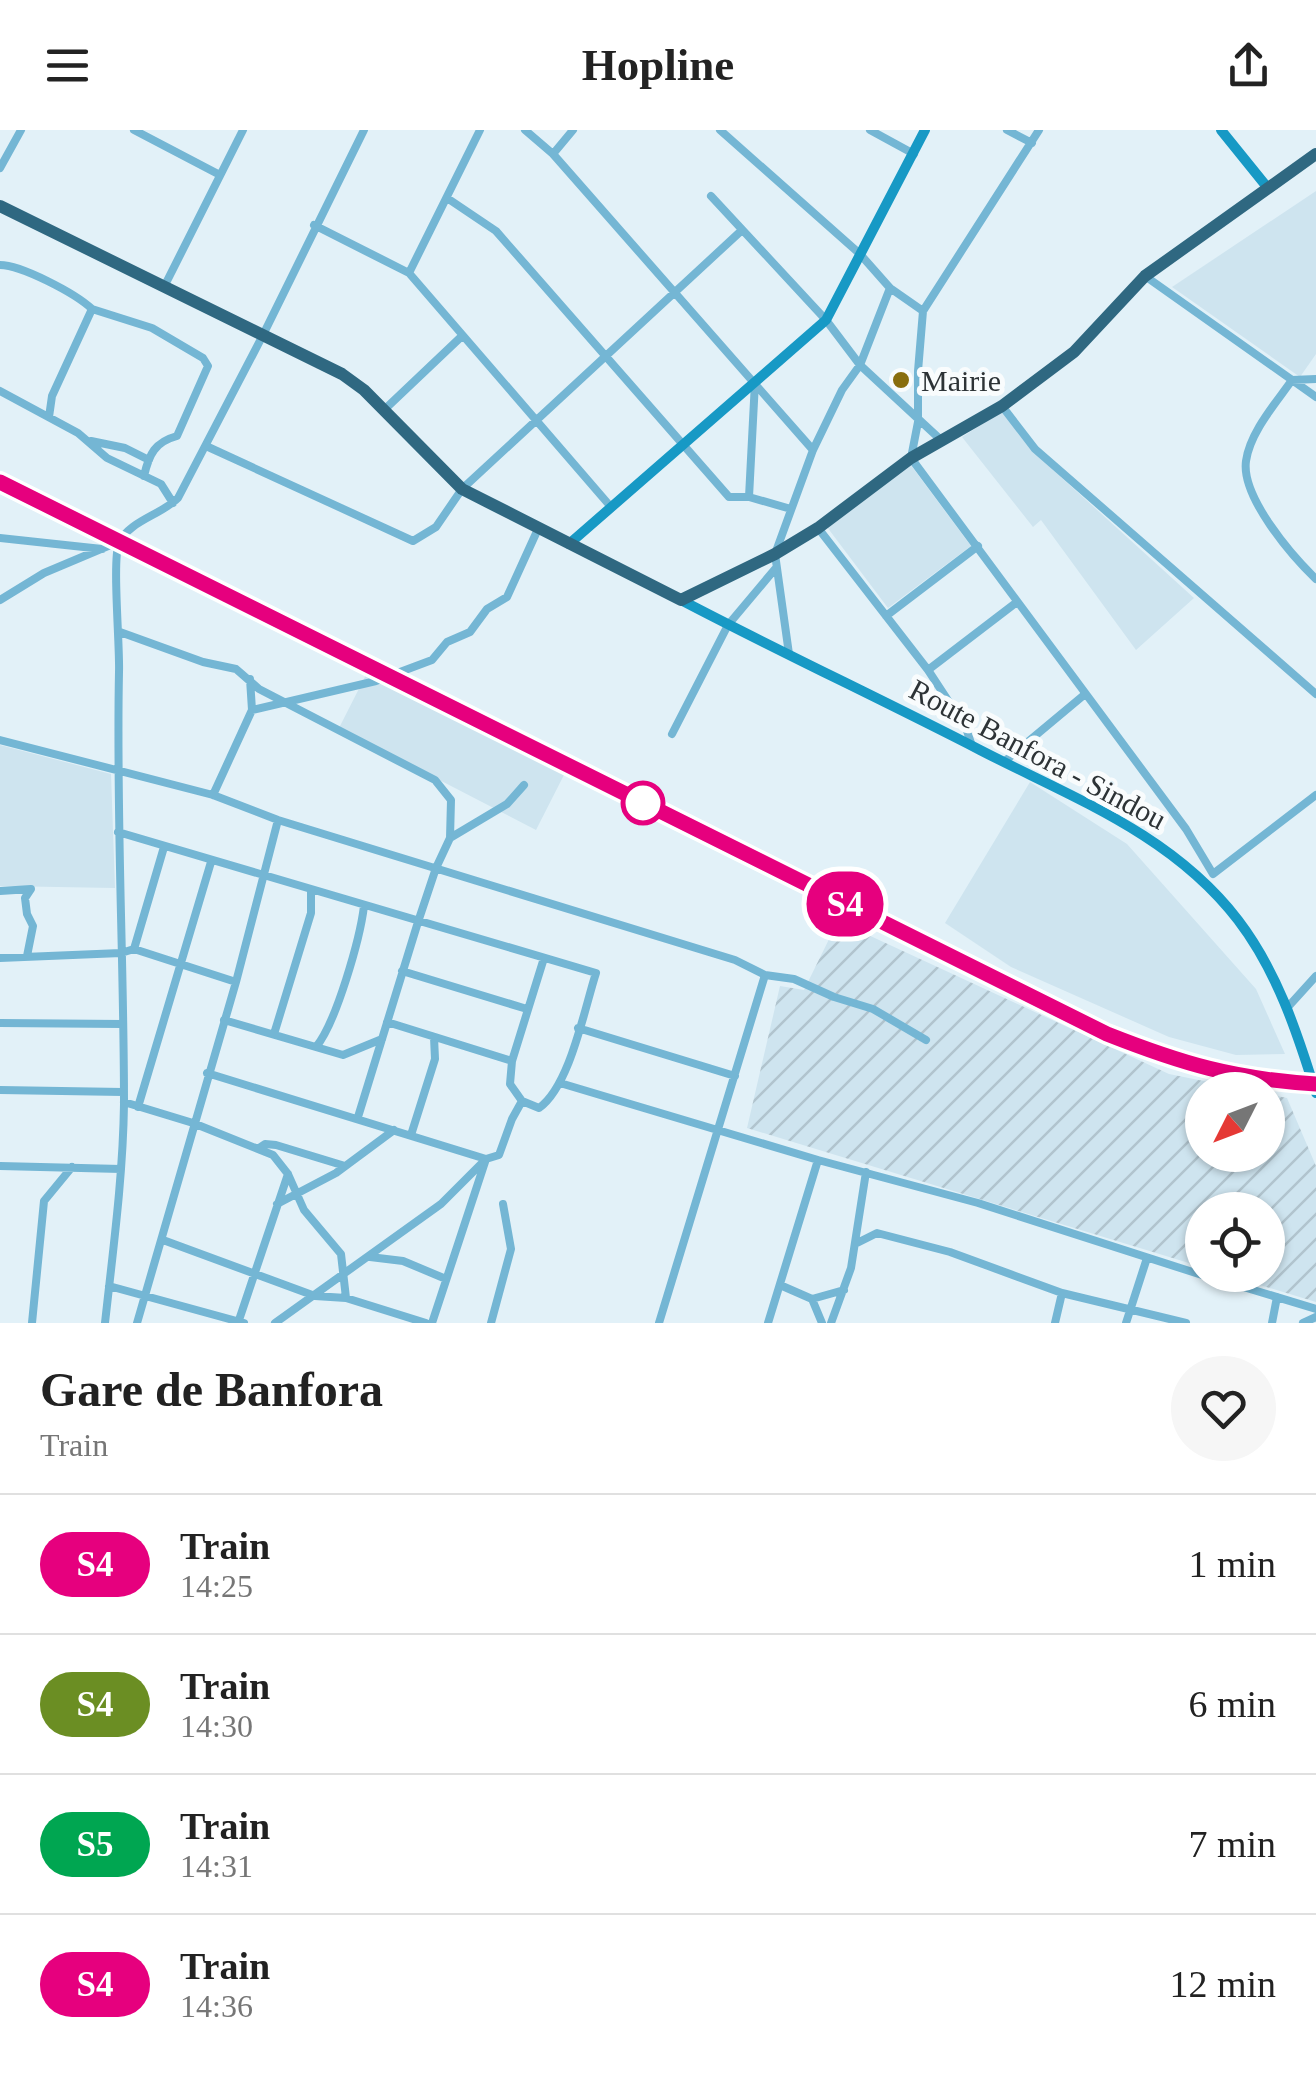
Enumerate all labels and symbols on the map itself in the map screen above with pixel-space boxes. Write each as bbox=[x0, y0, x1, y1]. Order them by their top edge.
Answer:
place label: Mairie bbox=[921, 364, 1001, 397]
marker: Mairie bbox=[890, 369, 912, 391]
street label: Route Banfora - Sindou bbox=[904, 672, 1172, 836]
unlabelled marker bbox=[622, 782, 664, 824]
line badge: S4 bbox=[800, 872, 890, 936]
north arrow bbox=[1185, 1072, 1285, 1172]

